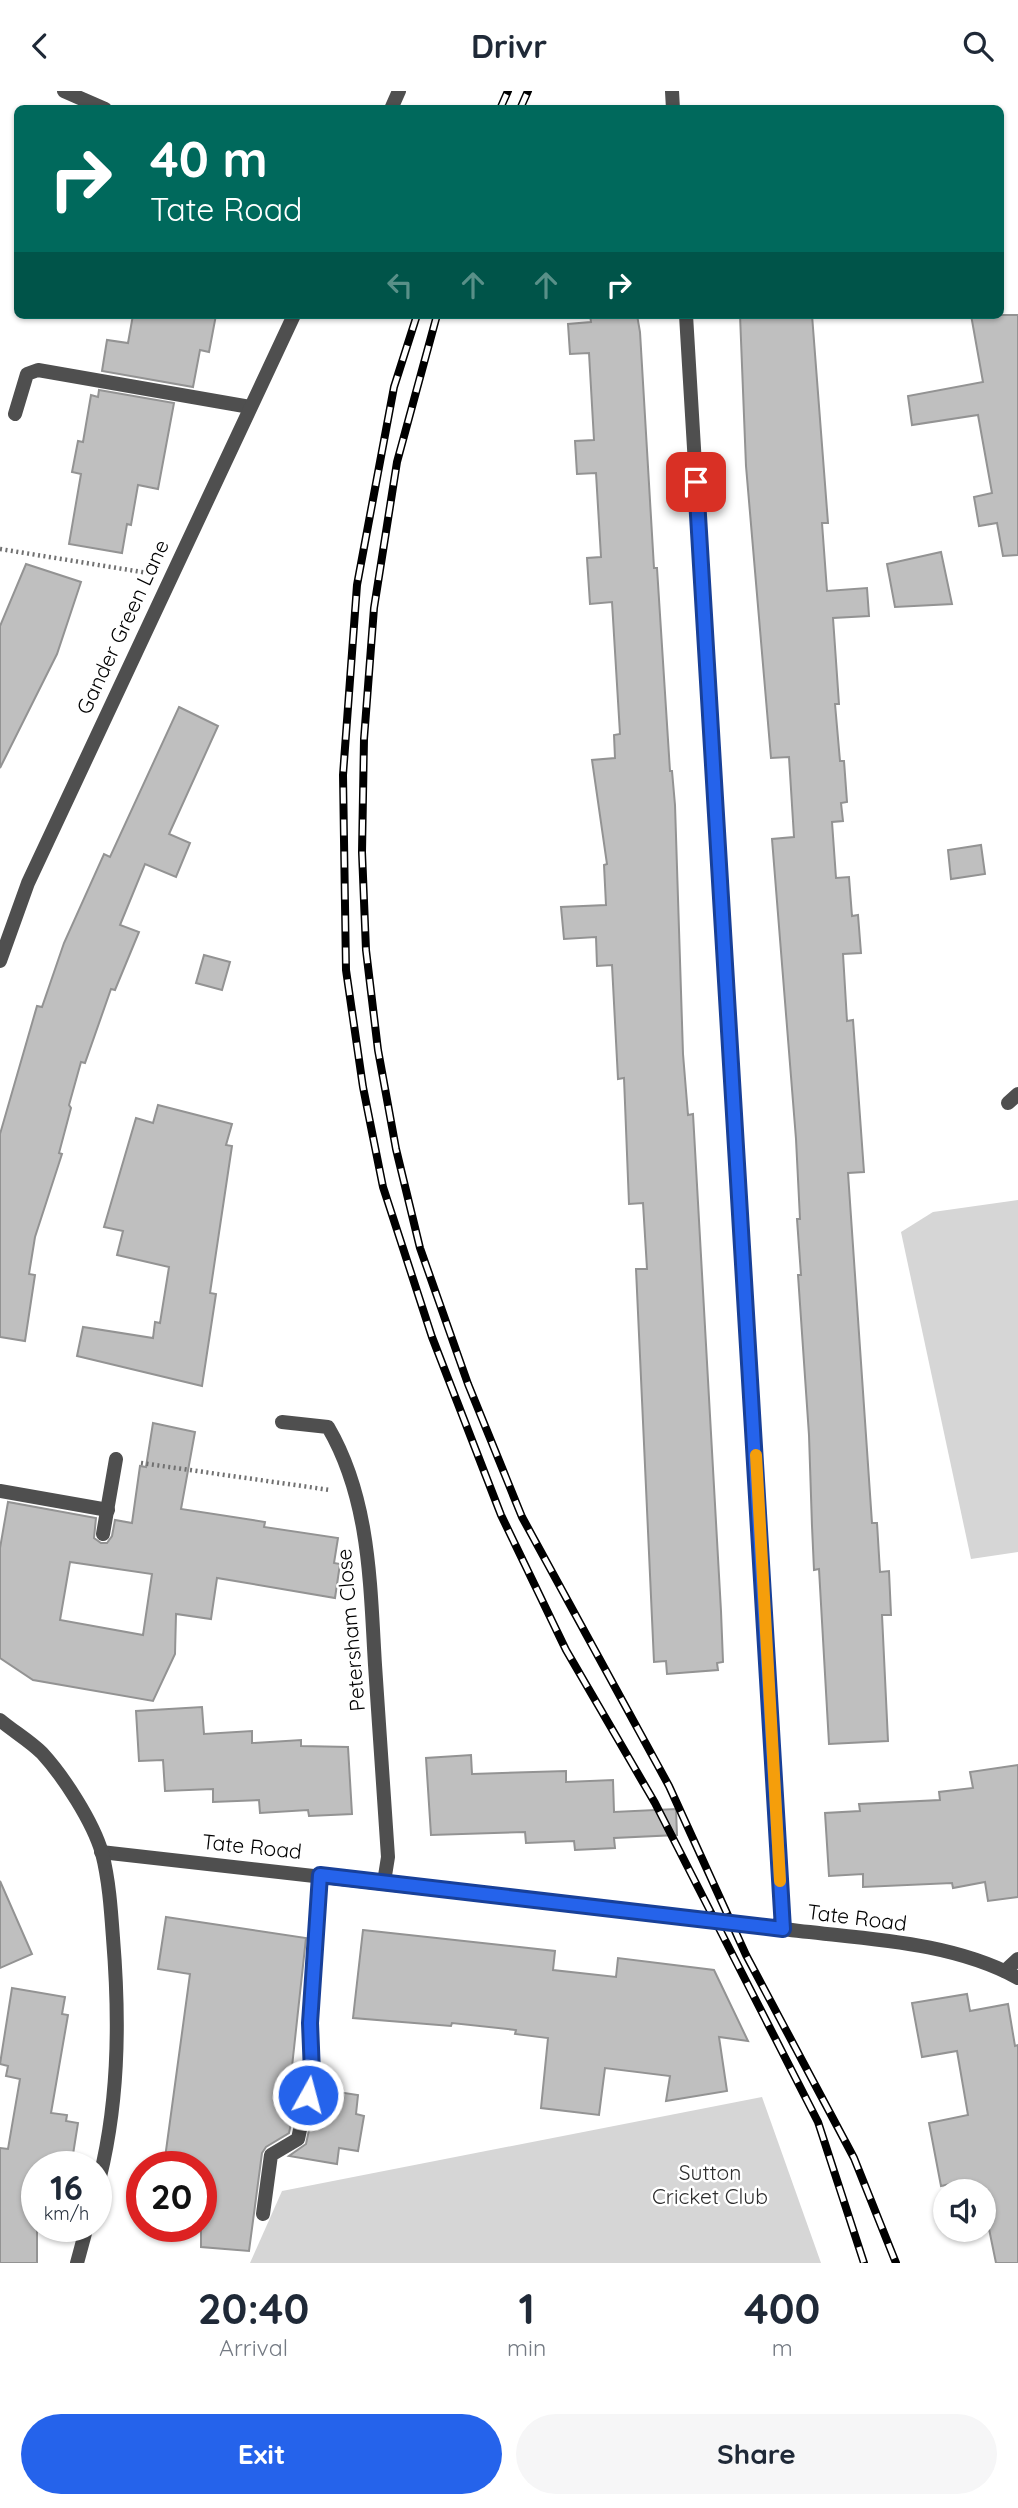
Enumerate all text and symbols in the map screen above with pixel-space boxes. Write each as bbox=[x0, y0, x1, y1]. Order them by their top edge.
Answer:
text: Drivr bbox=[471, 26, 547, 66]
icon: back bbox=[21, 27, 59, 65]
icon: search bbox=[959, 27, 997, 65]
text: 40 m bbox=[150, 128, 268, 189]
icon: right bbox=[35, 133, 126, 224]
text: Tate Road bbox=[150, 189, 302, 229]
icon: left bbox=[381, 266, 419, 304]
icon: ahead bbox=[454, 266, 492, 304]
icon: ahead bbox=[527, 266, 565, 304]
icon: right bbox=[600, 266, 638, 304]
pin bbox=[666, 452, 726, 512]
icon: arrive bbox=[677, 463, 715, 501]
street label: Gander Green Lane bbox=[70, 535, 174, 718]
street label: Petersham Close bbox=[330, 1548, 370, 1713]
street label: Tate Road bbox=[201, 1828, 303, 1864]
street label: Tate Road bbox=[806, 1898, 908, 1936]
position arrow bbox=[271, 2058, 345, 2132]
speed limit sign: 20 bbox=[126, 2151, 217, 2242]
park label: Sutton Cricket Club bbox=[652, 2159, 768, 2209]
text: 16 bbox=[50, 2165, 83, 2209]
map controls bbox=[933, 2179, 996, 2242]
button: sound bbox=[933, 2179, 996, 2242]
text: km/h bbox=[44, 2202, 89, 2225]
text: 20:40 bbox=[198, 2282, 309, 2335]
text: 1 bbox=[519, 2282, 535, 2335]
text: 400 bbox=[744, 2282, 820, 2335]
text: Arrival bbox=[219, 2333, 288, 2362]
text: min bbox=[507, 2333, 546, 2362]
text: m bbox=[772, 2333, 793, 2362]
button: Exit bbox=[21, 2414, 502, 2494]
button: Share bbox=[516, 2414, 997, 2494]

